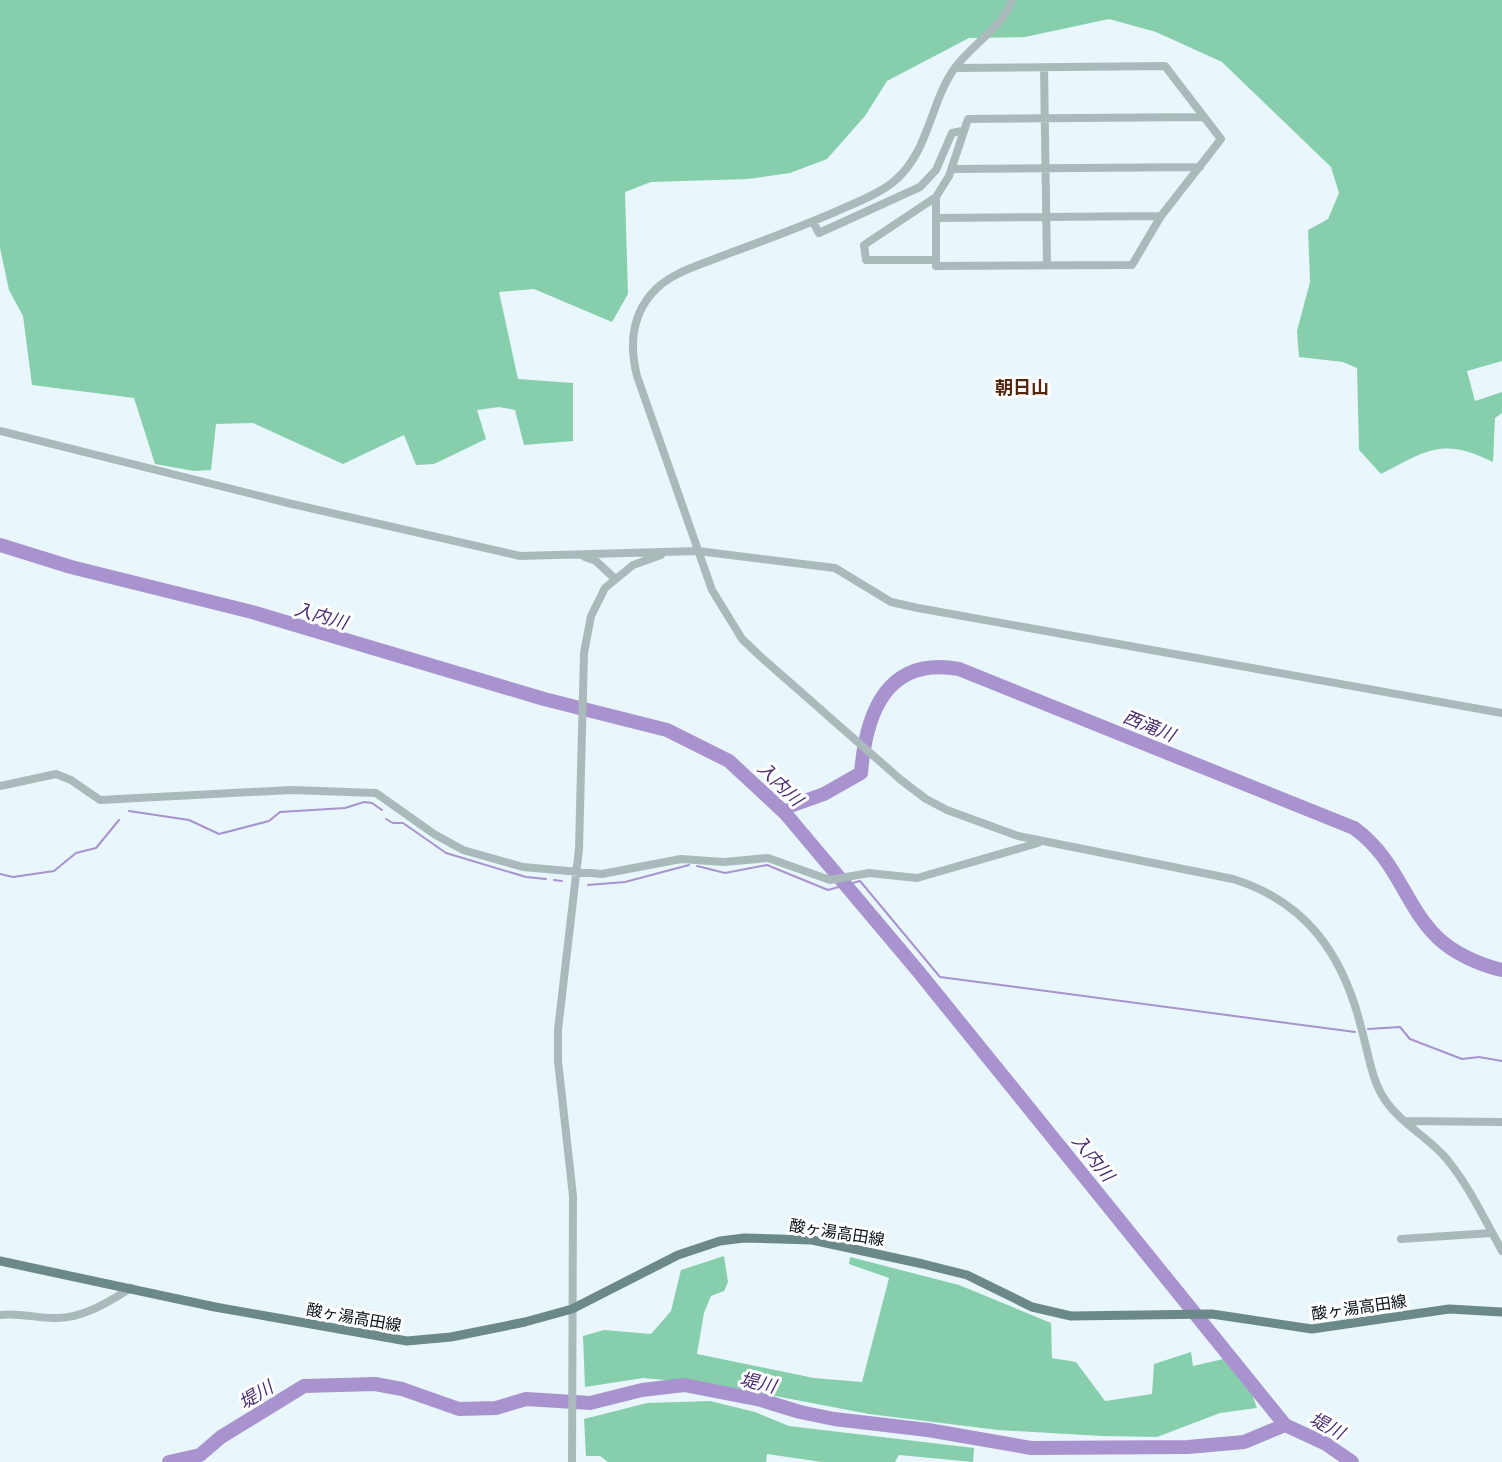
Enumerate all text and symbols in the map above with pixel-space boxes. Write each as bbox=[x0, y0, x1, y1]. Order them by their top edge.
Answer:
district label: 朝日山 bbox=[995, 378, 1049, 401]
water label: 入内川 bbox=[291, 599, 352, 636]
water label: 西滝川 bbox=[1119, 707, 1180, 749]
water label: 入内川 bbox=[752, 758, 808, 813]
water label: 入内川 bbox=[1066, 1131, 1119, 1189]
street label: 酸ヶ湯高田線 bbox=[788, 1217, 886, 1251]
street label: 酸ヶ湯高田線 bbox=[1310, 1292, 1408, 1326]
street label: 酸ヶ湯高田線 bbox=[305, 1301, 403, 1337]
water label: 堤川 bbox=[738, 1369, 780, 1400]
water label: 堤川 bbox=[235, 1376, 280, 1415]
water label: 堤川 bbox=[1305, 1409, 1349, 1447]

